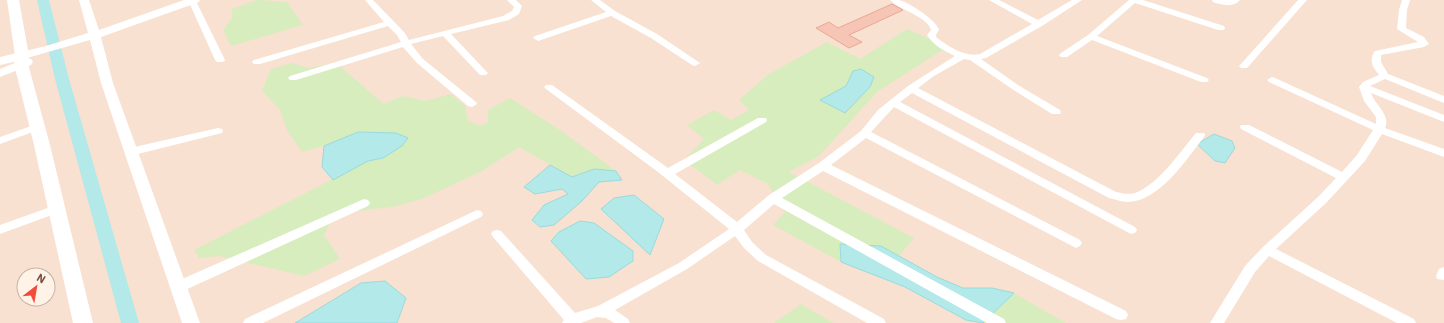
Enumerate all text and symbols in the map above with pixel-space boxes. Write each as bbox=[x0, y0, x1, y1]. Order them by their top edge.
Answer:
north arrow bbox=[16, 267, 56, 307]
text: N bbox=[34, 270, 48, 286]

